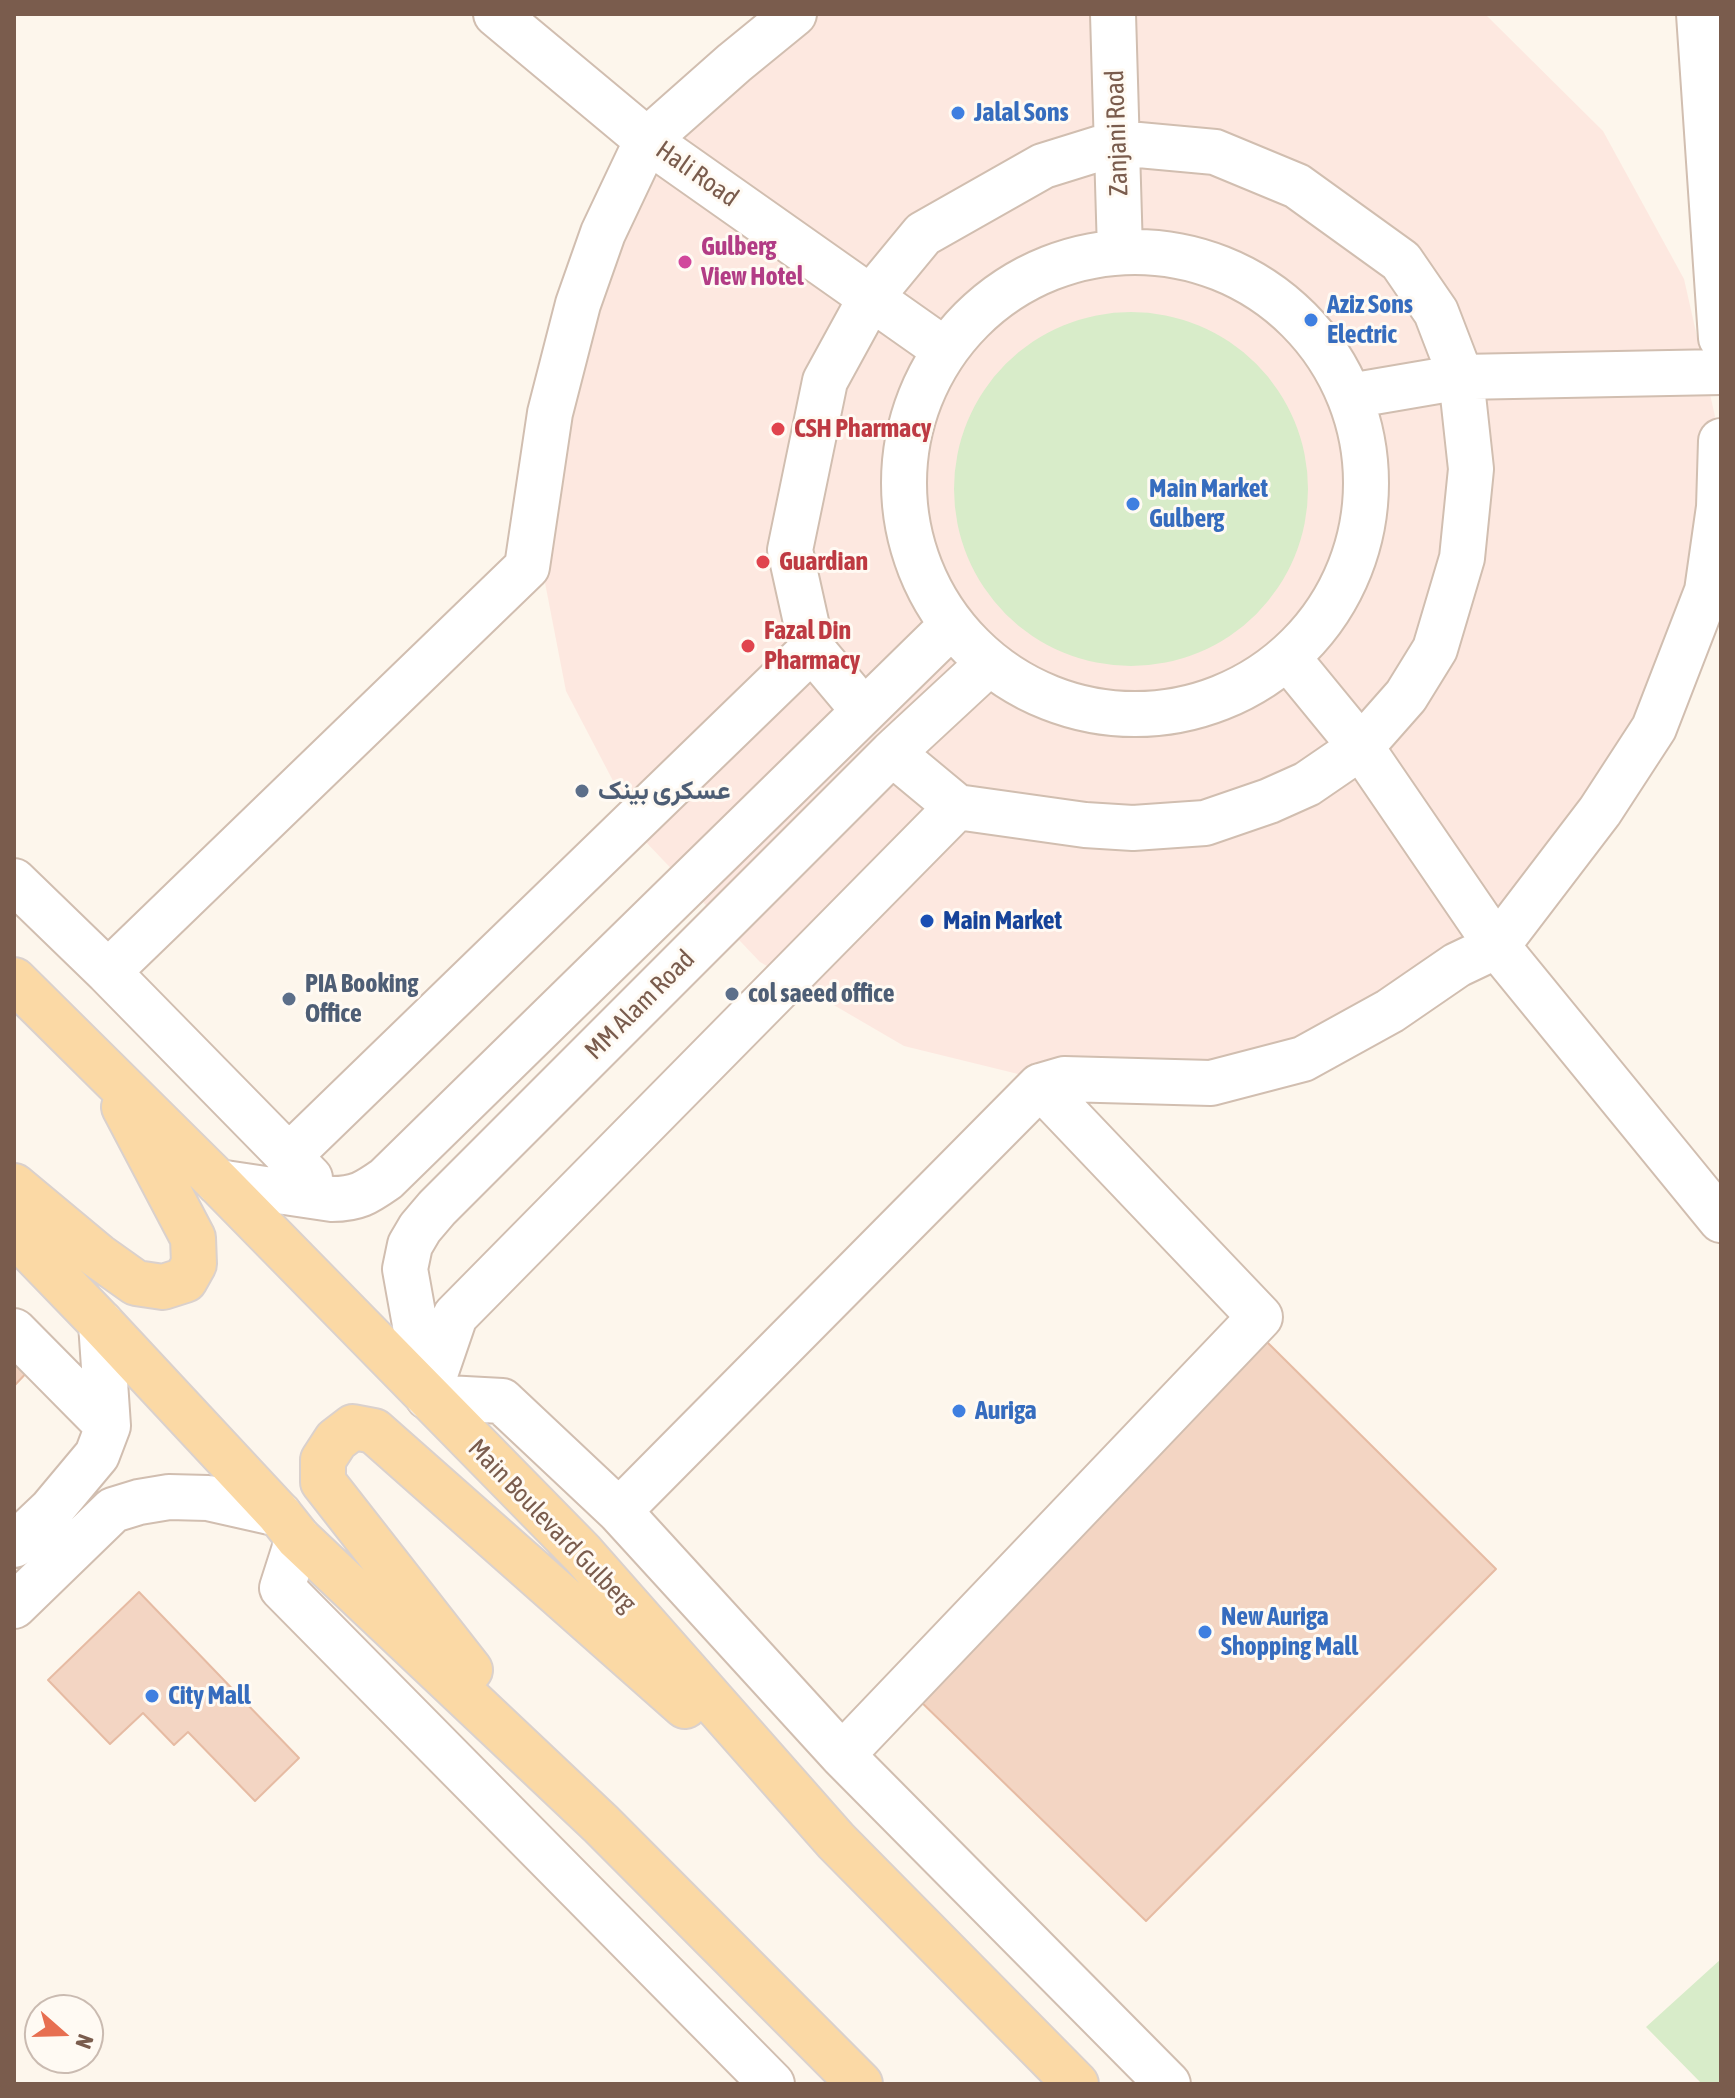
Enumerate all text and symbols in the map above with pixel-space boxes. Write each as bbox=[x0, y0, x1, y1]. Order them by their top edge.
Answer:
street label: Zanjani Road bbox=[1099, 69, 1135, 197]
place label: Jalal Sons bbox=[974, 97, 1069, 129]
marker: Jalal Sons bbox=[949, 104, 967, 122]
street label: Hali Road bbox=[650, 134, 744, 214]
place label: Gulberg View Hotel bbox=[701, 231, 804, 292]
marker: Gulberg View Hotel bbox=[676, 253, 694, 271]
place label: Aziz Sons Electric bbox=[1327, 289, 1413, 350]
marker: Aziz Sons Electric bbox=[1302, 311, 1320, 329]
place label: CSH Pharmacy bbox=[794, 413, 932, 445]
marker: CSH Pharmacy bbox=[769, 420, 787, 438]
place label: Main Market Gulberg bbox=[1149, 473, 1268, 534]
marker: Main Market Gulberg bbox=[1124, 495, 1142, 513]
place label: Guardian bbox=[779, 546, 868, 578]
marker: Guardian bbox=[754, 553, 772, 571]
place label: Fazal Din Pharmacy bbox=[764, 615, 860, 676]
marker: Fazal Din Pharmacy bbox=[739, 637, 757, 655]
place label: عسکری بینک bbox=[598, 775, 731, 807]
marker: عسکری بینک bbox=[573, 782, 591, 800]
place label: Main Market bbox=[943, 905, 1062, 937]
marker: Main Market bbox=[918, 912, 936, 930]
street label: MM Alam Road bbox=[579, 944, 701, 1066]
place label: PIA Booking Office bbox=[305, 968, 419, 1030]
place label: col saeed office bbox=[748, 978, 895, 1010]
marker: col saeed office bbox=[723, 985, 741, 1003]
marker: PIA Booking Office bbox=[280, 990, 298, 1008]
place label: Auriga bbox=[975, 1395, 1037, 1427]
marker: Auriga bbox=[950, 1402, 968, 1420]
street label: Main Boulevard Gulberg bbox=[461, 1433, 643, 1619]
place label: New Auriga Shopping Mall bbox=[1221, 1601, 1358, 1662]
marker: New Auriga Shopping Mall bbox=[1196, 1623, 1214, 1641]
place label: City Mall bbox=[168, 1680, 251, 1712]
marker: City Mall bbox=[143, 1687, 161, 1705]
north arrow bbox=[24, 1994, 104, 2074]
text: N bbox=[70, 2031, 99, 2052]

